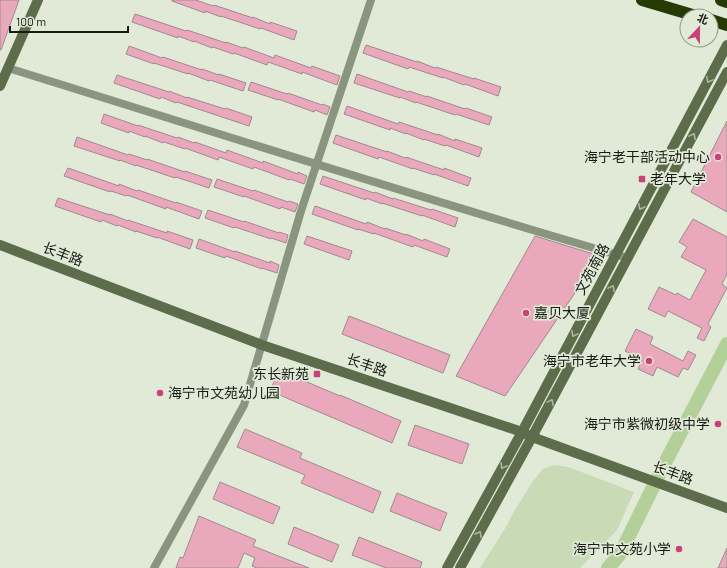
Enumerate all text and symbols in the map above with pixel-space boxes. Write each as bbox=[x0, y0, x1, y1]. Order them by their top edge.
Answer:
scale bar bbox=[10, 8, 128, 34]
north arrow bbox=[679, 8, 719, 48]
text: 北 bbox=[695, 10, 710, 26]
text: 100 m bbox=[16, 14, 46, 28]
one-way arrow bbox=[706, 76, 713, 83]
one-way arrow bbox=[688, 133, 696, 140]
place label: 海宁老干部活动中心 bbox=[584, 148, 710, 165]
marker: 海宁老干部活动中心 bbox=[713, 152, 723, 162]
place label: 老年大学 bbox=[650, 170, 706, 187]
marker: 老年大学 bbox=[637, 174, 647, 184]
one-way arrow bbox=[638, 203, 646, 210]
street label: 长丰路 bbox=[41, 238, 86, 269]
street label: 文苑南路 bbox=[571, 240, 612, 297]
one-way arrow bbox=[607, 285, 615, 292]
place label: 嘉贝大厦 bbox=[534, 304, 590, 321]
marker: 嘉贝大厦 bbox=[521, 308, 531, 318]
one-way arrow bbox=[571, 330, 579, 337]
street label: 长丰路 bbox=[345, 350, 390, 379]
place label: 海宁市老年大学 bbox=[543, 352, 641, 369]
marker: 海宁市老年大学 bbox=[644, 356, 654, 366]
place label: 东长新苑 bbox=[253, 365, 309, 382]
marker: 东长新苑 bbox=[312, 369, 322, 379]
place label: 海宁市文苑幼儿园 bbox=[168, 384, 280, 401]
marker: 海宁市文苑幼儿园 bbox=[155, 388, 165, 398]
one-way arrow bbox=[546, 399, 553, 407]
place label: 海宁市紫微初级中学 bbox=[584, 415, 710, 432]
marker: 海宁市紫微初级中学 bbox=[713, 419, 723, 429]
street label: 长丰路 bbox=[651, 457, 696, 488]
one-way arrow bbox=[501, 462, 508, 469]
one-way arrow bbox=[474, 531, 481, 538]
place label: 海宁市文苑小学 bbox=[573, 540, 671, 557]
marker: 海宁市文苑小学 bbox=[674, 544, 684, 554]

